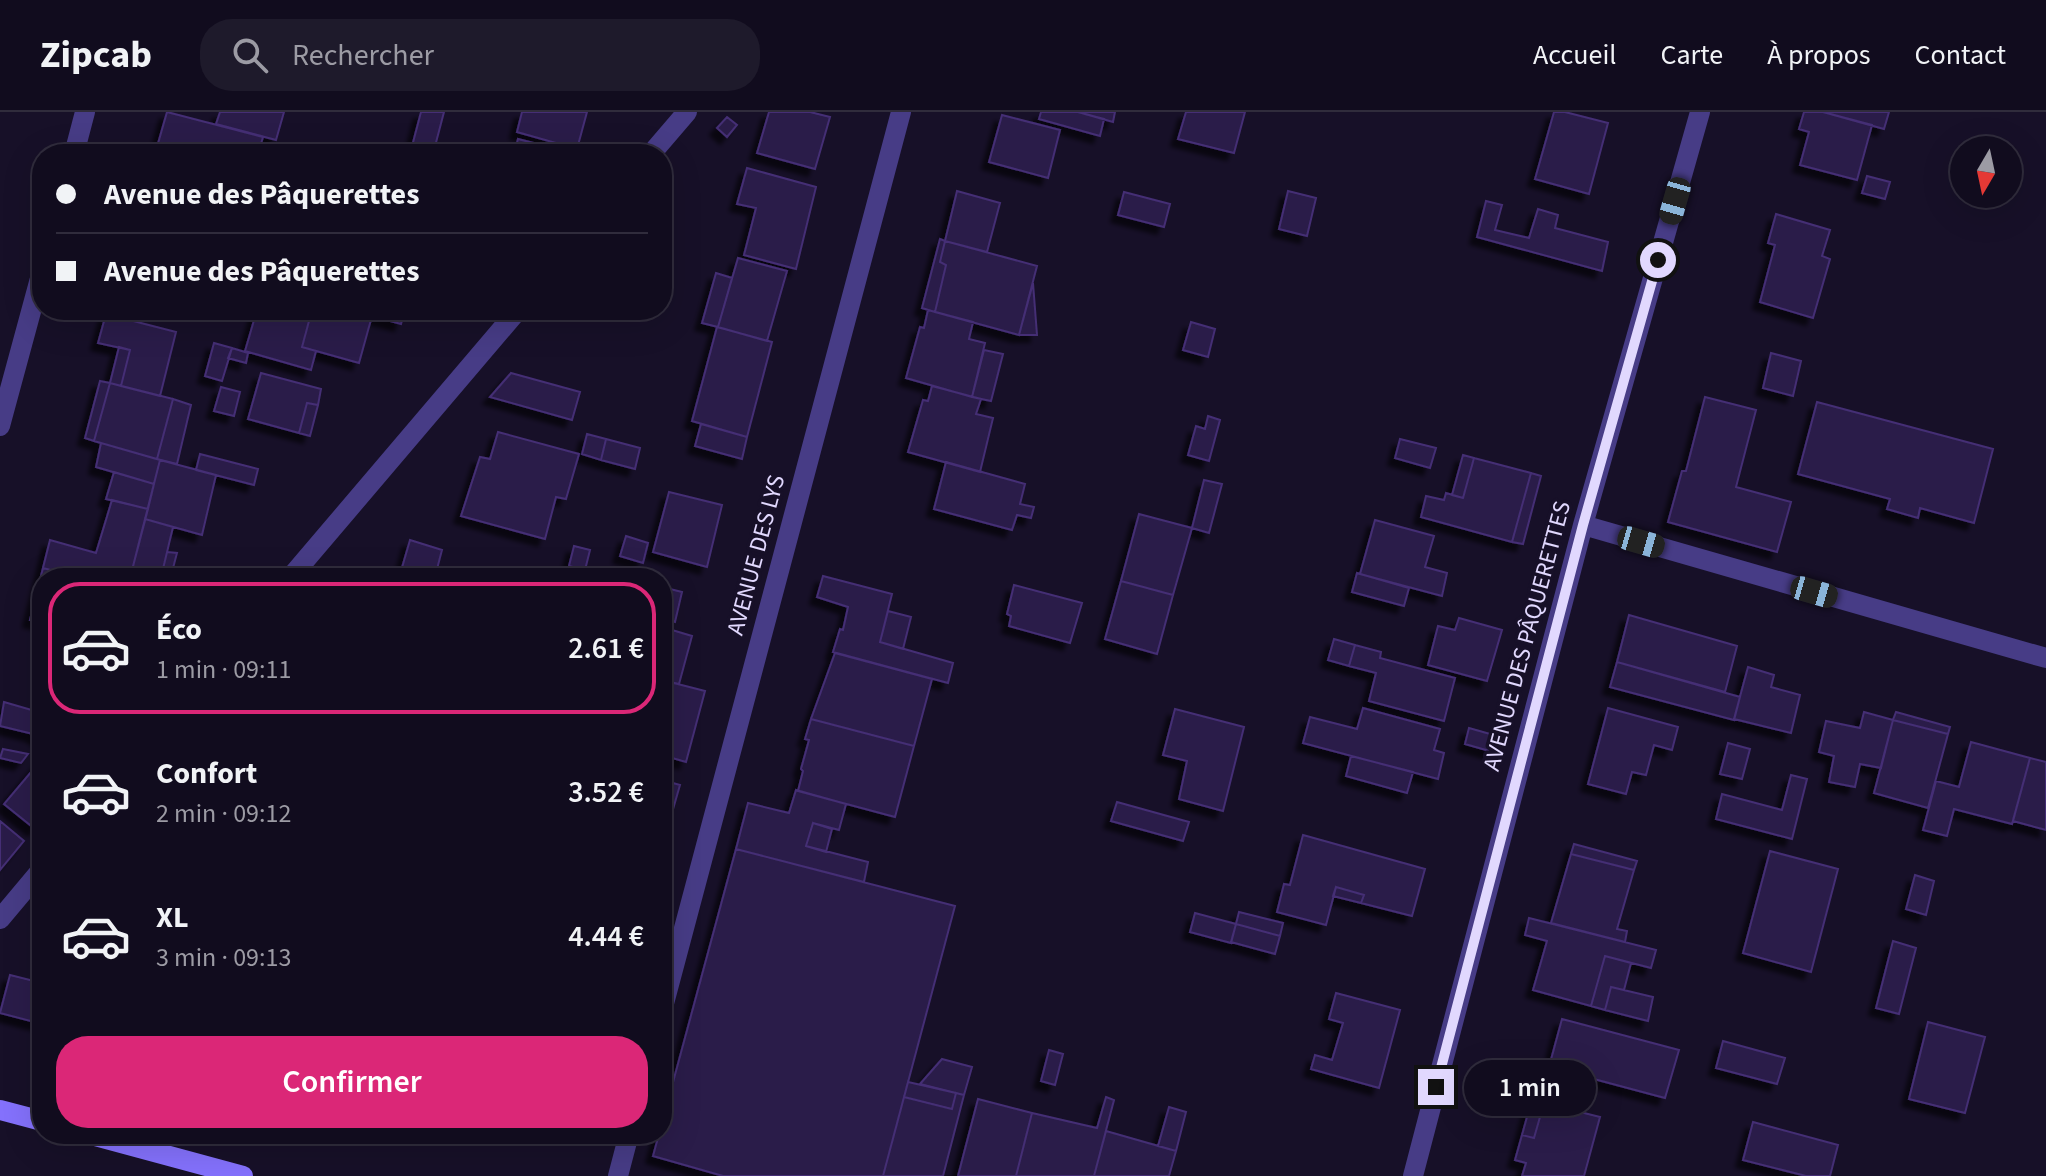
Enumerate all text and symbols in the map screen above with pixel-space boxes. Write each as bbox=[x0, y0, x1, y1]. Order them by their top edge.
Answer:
search box bbox=[200, 19, 760, 91]
text: Zipcab bbox=[40, 28, 152, 82]
icon: search bbox=[228, 33, 272, 77]
text: Rechercher bbox=[292, 34, 434, 77]
text: Accueil bbox=[1533, 35, 1616, 75]
text: Carte bbox=[1660, 35, 1723, 75]
text: À propos bbox=[1767, 35, 1871, 75]
text: Contact bbox=[1915, 35, 2006, 75]
north arrow bbox=[1950, 136, 2022, 208]
map controls bbox=[1950, 136, 2022, 208]
text: Avenue des Pâquerettes bbox=[104, 173, 419, 216]
car bbox=[1657, 175, 1693, 227]
route start bbox=[1640, 242, 1676, 278]
text: Avenue des Pâquerettes bbox=[104, 250, 419, 293]
street label: AVENUE DES LYS bbox=[718, 471, 794, 639]
street label: AVENUE DES PÂQUERETTES bbox=[1474, 497, 1580, 775]
car bbox=[1615, 524, 1667, 560]
car bbox=[1788, 574, 1840, 610]
text: Éco bbox=[156, 608, 202, 651]
icon: car bbox=[60, 612, 132, 684]
text: 2.61 € bbox=[568, 627, 644, 670]
text: 1 min · 09:11 bbox=[156, 651, 291, 688]
text: Confort bbox=[156, 752, 257, 795]
icon: car bbox=[60, 756, 132, 828]
text: 3.52 € bbox=[568, 771, 644, 814]
text: 2 min · 09:12 bbox=[156, 795, 291, 832]
text: XL bbox=[156, 896, 189, 939]
icon: car bbox=[60, 900, 132, 972]
text: 4.44 € bbox=[568, 915, 644, 958]
text: 3 min · 09:13 bbox=[156, 939, 291, 976]
button: Confirmer bbox=[56, 1036, 648, 1128]
callout: 1 min bbox=[1464, 1059, 1596, 1115]
route end bbox=[1418, 1069, 1454, 1105]
text: 1 min bbox=[1499, 1069, 1561, 1106]

